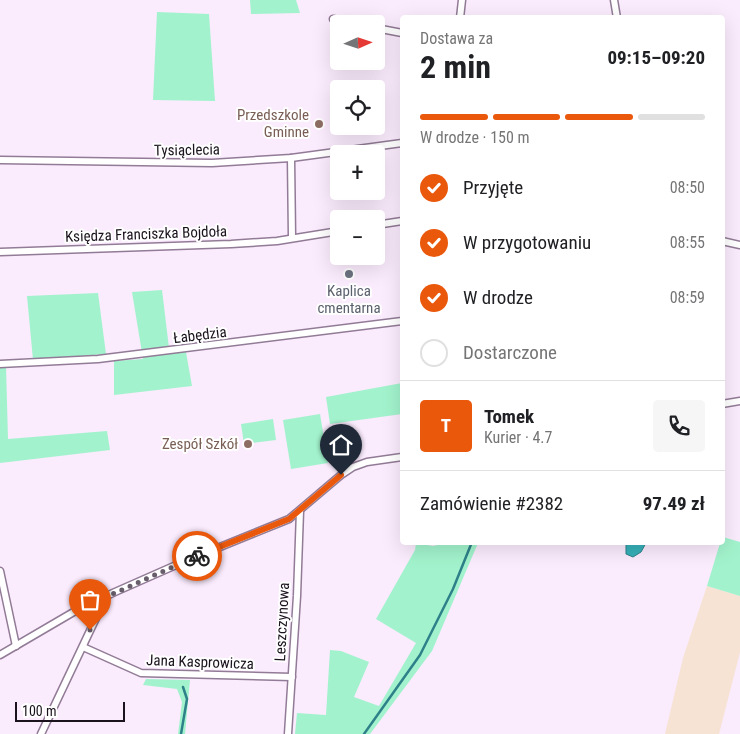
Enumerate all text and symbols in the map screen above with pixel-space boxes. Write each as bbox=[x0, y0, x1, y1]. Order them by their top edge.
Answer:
north arrow bbox=[330, 15, 385, 70]
map controls bbox=[330, 15, 385, 265]
text: Dostawa za bbox=[420, 29, 493, 48]
text: 09:15–09:20 bbox=[607, 46, 705, 69]
text: 2 min bbox=[420, 48, 491, 86]
button: locate bbox=[330, 80, 385, 135]
place label: Przedszkole Gminne bbox=[237, 106, 309, 141]
marker: Przedszkole Gminne bbox=[313, 118, 325, 130]
text: W drodze · 150 m bbox=[420, 128, 530, 147]
street label: Tysiąclecia bbox=[154, 140, 220, 160]
button: + bbox=[330, 145, 385, 200]
icon: check bbox=[420, 174, 448, 202]
text: Przyjęte bbox=[463, 176, 523, 199]
text: 08:50 bbox=[670, 178, 705, 197]
button: − bbox=[330, 210, 385, 265]
street label: Księdza Franciszka Bojdoła bbox=[65, 222, 227, 246]
icon: check bbox=[420, 229, 448, 257]
text: W przygotowaniu bbox=[463, 231, 591, 254]
text: 08:55 bbox=[670, 233, 705, 252]
marker: Kaplica cmentarna bbox=[343, 268, 355, 280]
place label: Kaplica cmentarna bbox=[317, 282, 381, 317]
icon: check bbox=[420, 284, 448, 312]
text: W drodze bbox=[463, 286, 533, 309]
text: 08:59 bbox=[670, 288, 705, 307]
street label: Łabędzia bbox=[172, 323, 228, 347]
text: Dostarczone bbox=[463, 341, 557, 364]
button: phone bbox=[653, 400, 705, 452]
text: Tomek bbox=[484, 405, 534, 428]
text: T bbox=[441, 414, 451, 437]
pin bbox=[320, 424, 362, 475]
text: Kurier · 4.7 bbox=[484, 428, 552, 447]
icon: home bbox=[327, 431, 355, 459]
place label: Zespół Szkół bbox=[162, 435, 238, 453]
marker: Zespół Szkół bbox=[242, 438, 254, 450]
text: Zamówienie #2382 bbox=[420, 492, 563, 515]
text: 97.49 zł bbox=[643, 492, 705, 515]
courier bbox=[172, 531, 222, 581]
icon: bike bbox=[183, 542, 211, 570]
pin bbox=[69, 579, 111, 630]
street label: Leszczynowa bbox=[271, 582, 293, 662]
icon: bag bbox=[76, 586, 104, 614]
street label: Jana Kasprowicza bbox=[146, 651, 254, 673]
scale bar bbox=[15, 699, 125, 722]
text: 100 m bbox=[22, 703, 57, 719]

